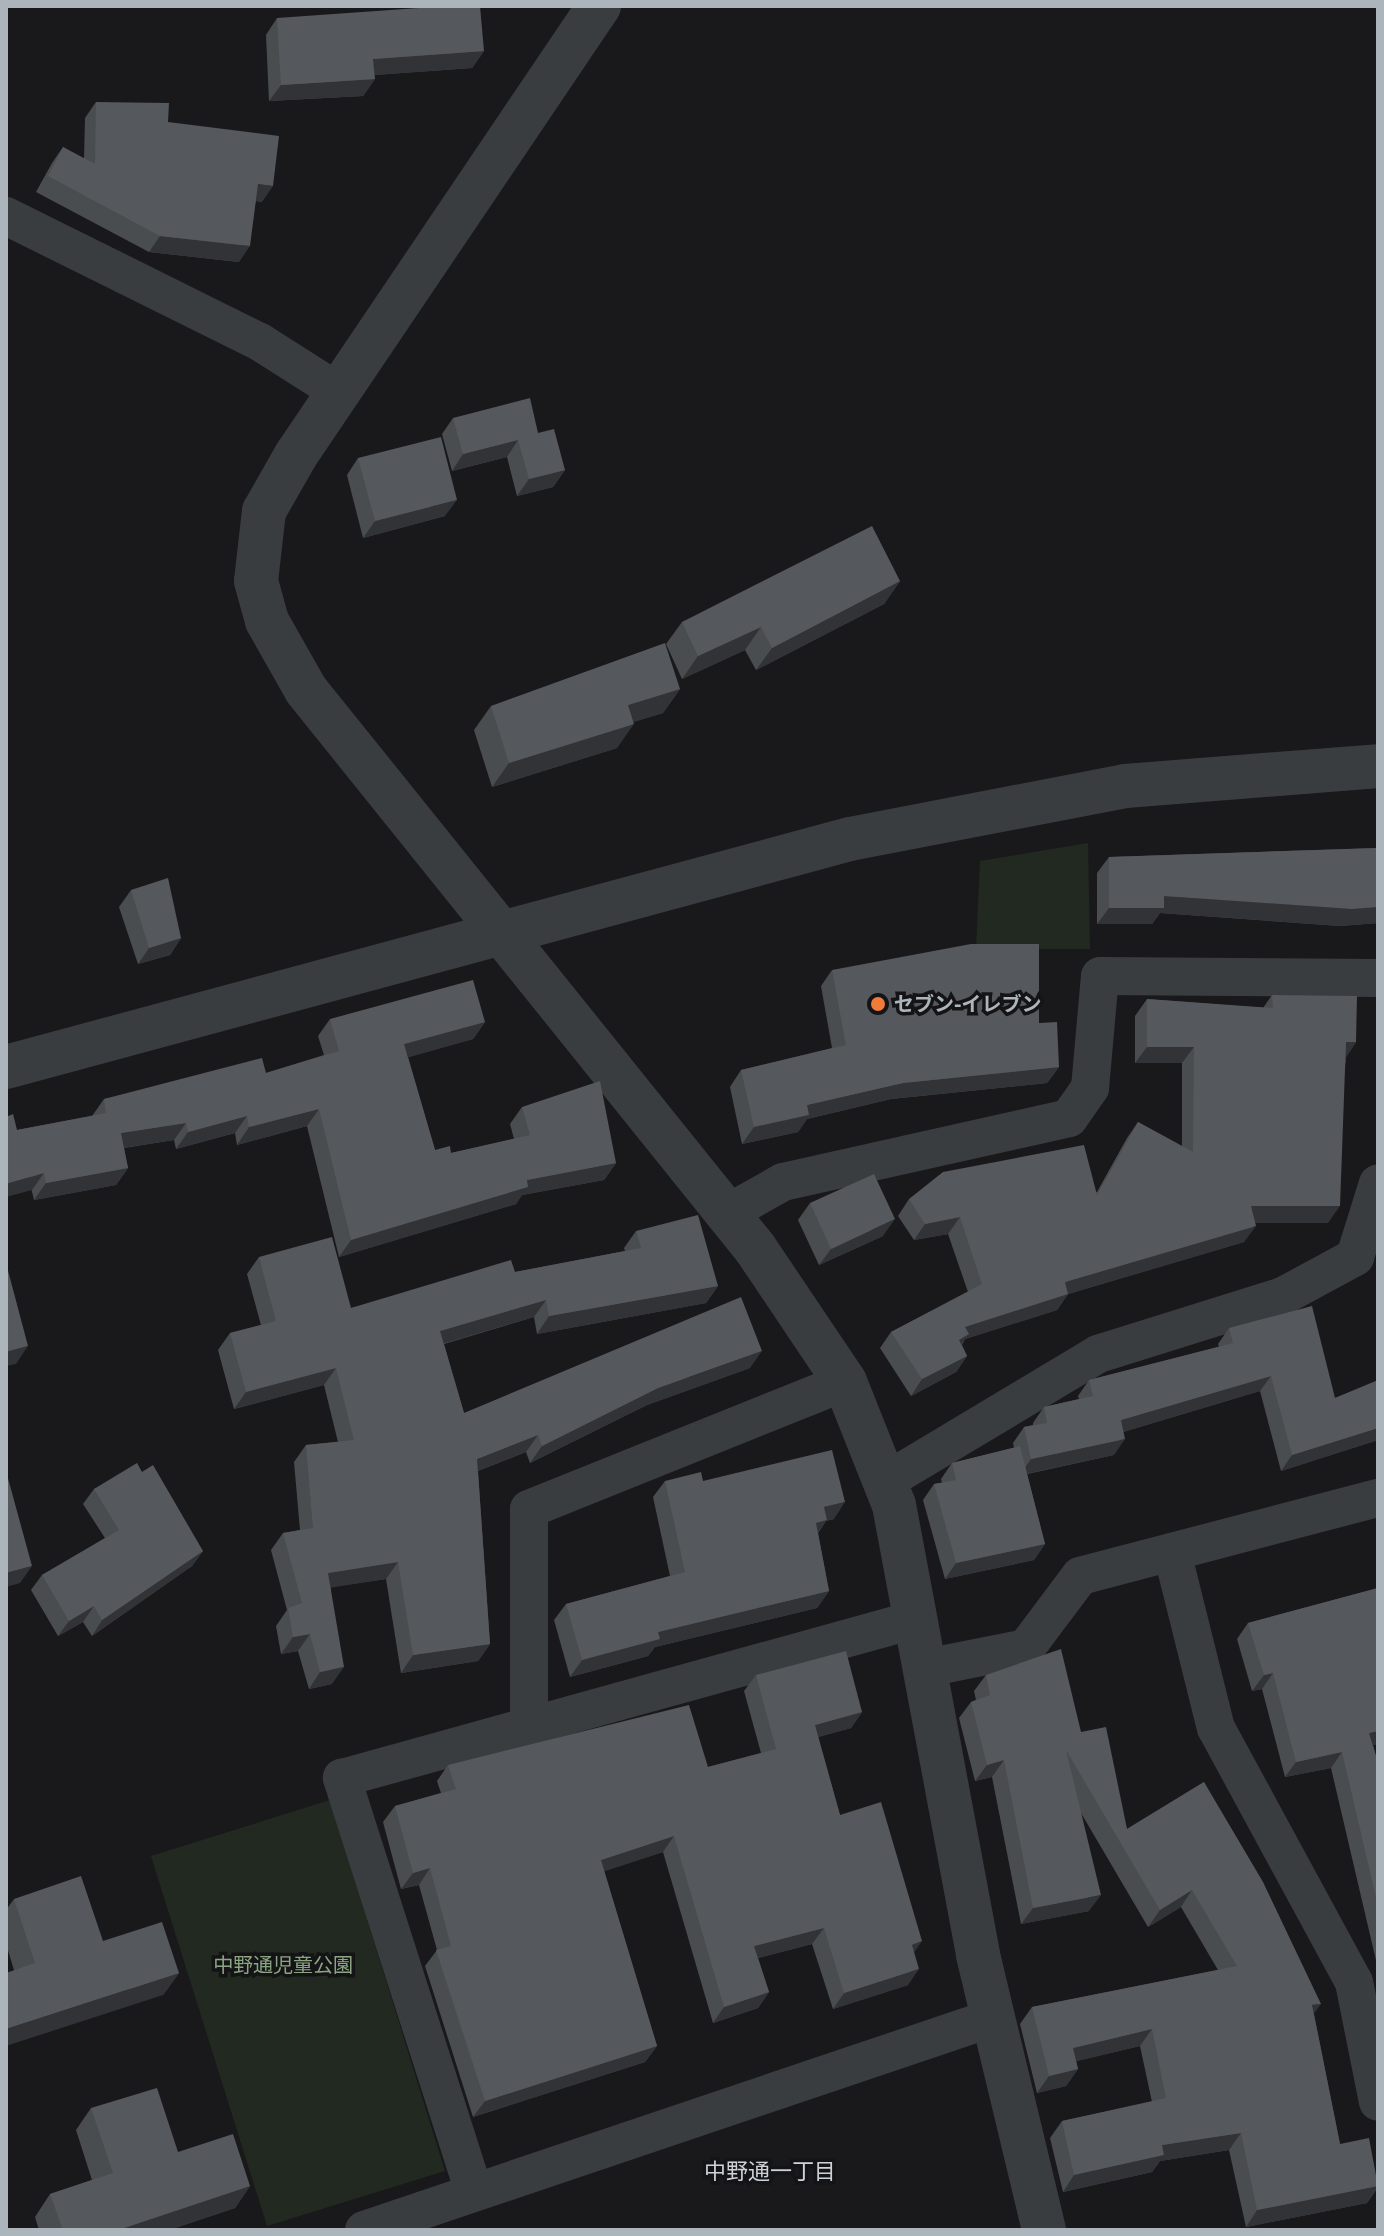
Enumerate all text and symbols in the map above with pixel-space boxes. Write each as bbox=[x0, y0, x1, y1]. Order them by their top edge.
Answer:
place label: セブン-イレブン bbox=[894, 992, 1042, 1016]
marker: セブン-イレブン bbox=[869, 995, 887, 1013]
park label: 中野通児童公園 bbox=[213, 1953, 353, 1977]
district label: 中野通一丁目 bbox=[704, 2159, 836, 2185]

